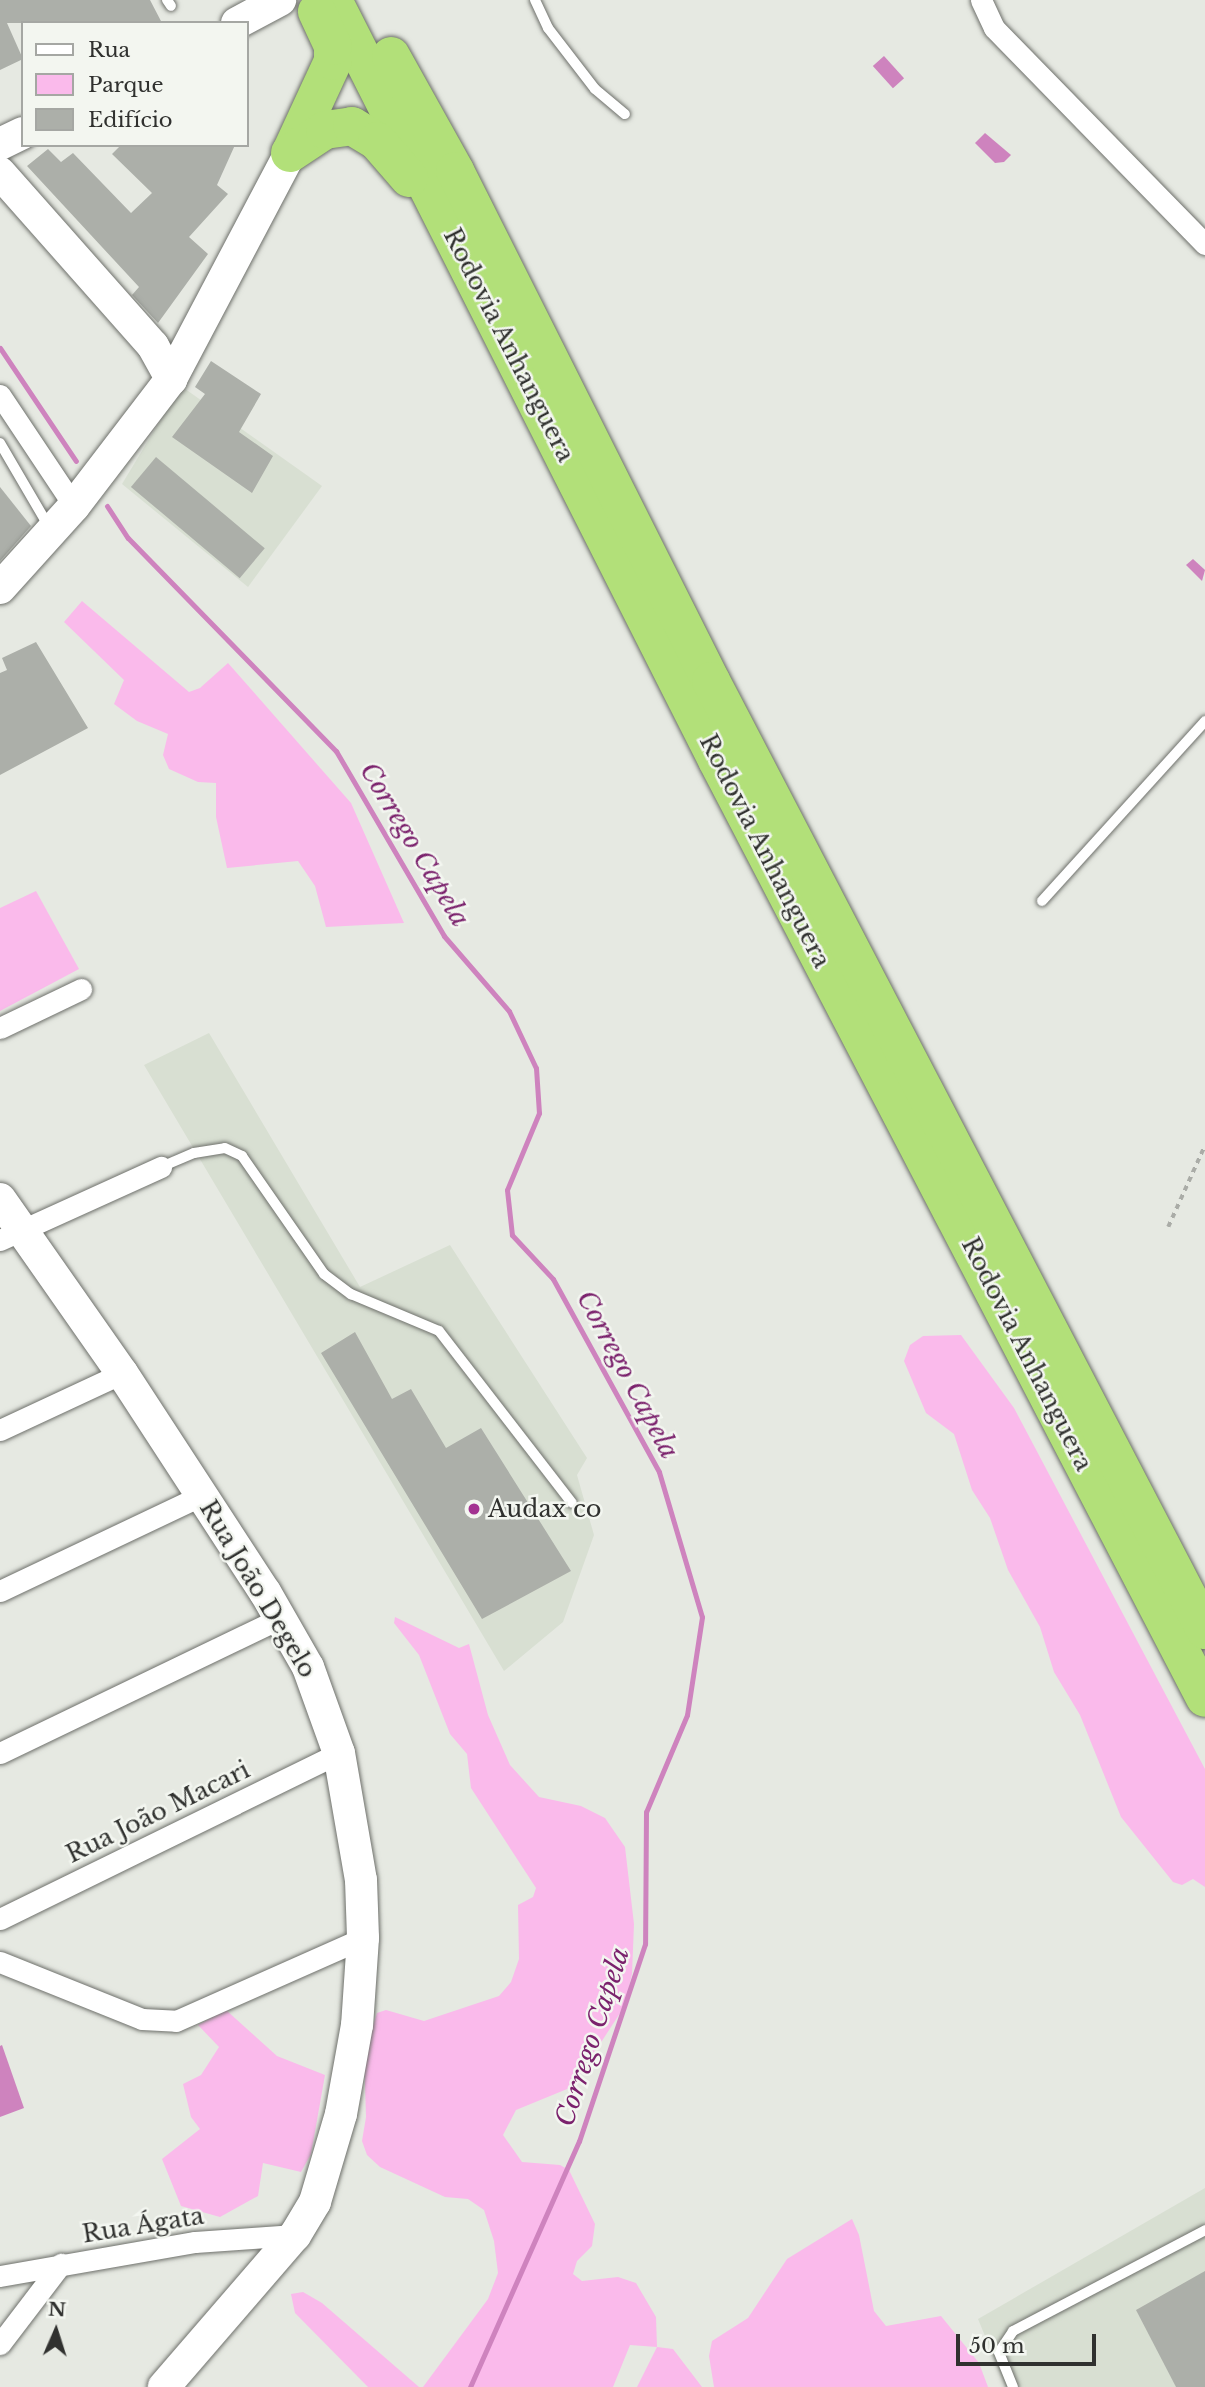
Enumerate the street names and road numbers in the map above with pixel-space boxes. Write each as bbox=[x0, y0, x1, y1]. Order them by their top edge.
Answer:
street label: Rodovia Anhanguera bbox=[437, 223, 581, 467]
street label: Rodovia Anhanguera bbox=[693, 729, 837, 973]
street label: Rodovia Anhanguera bbox=[955, 1232, 1099, 1476]
street label: Rua João Degelo bbox=[194, 1495, 322, 1683]
street label: Rua João Macari bbox=[61, 1755, 255, 1869]
street label: Rua Ágata bbox=[80, 2201, 206, 2249]

